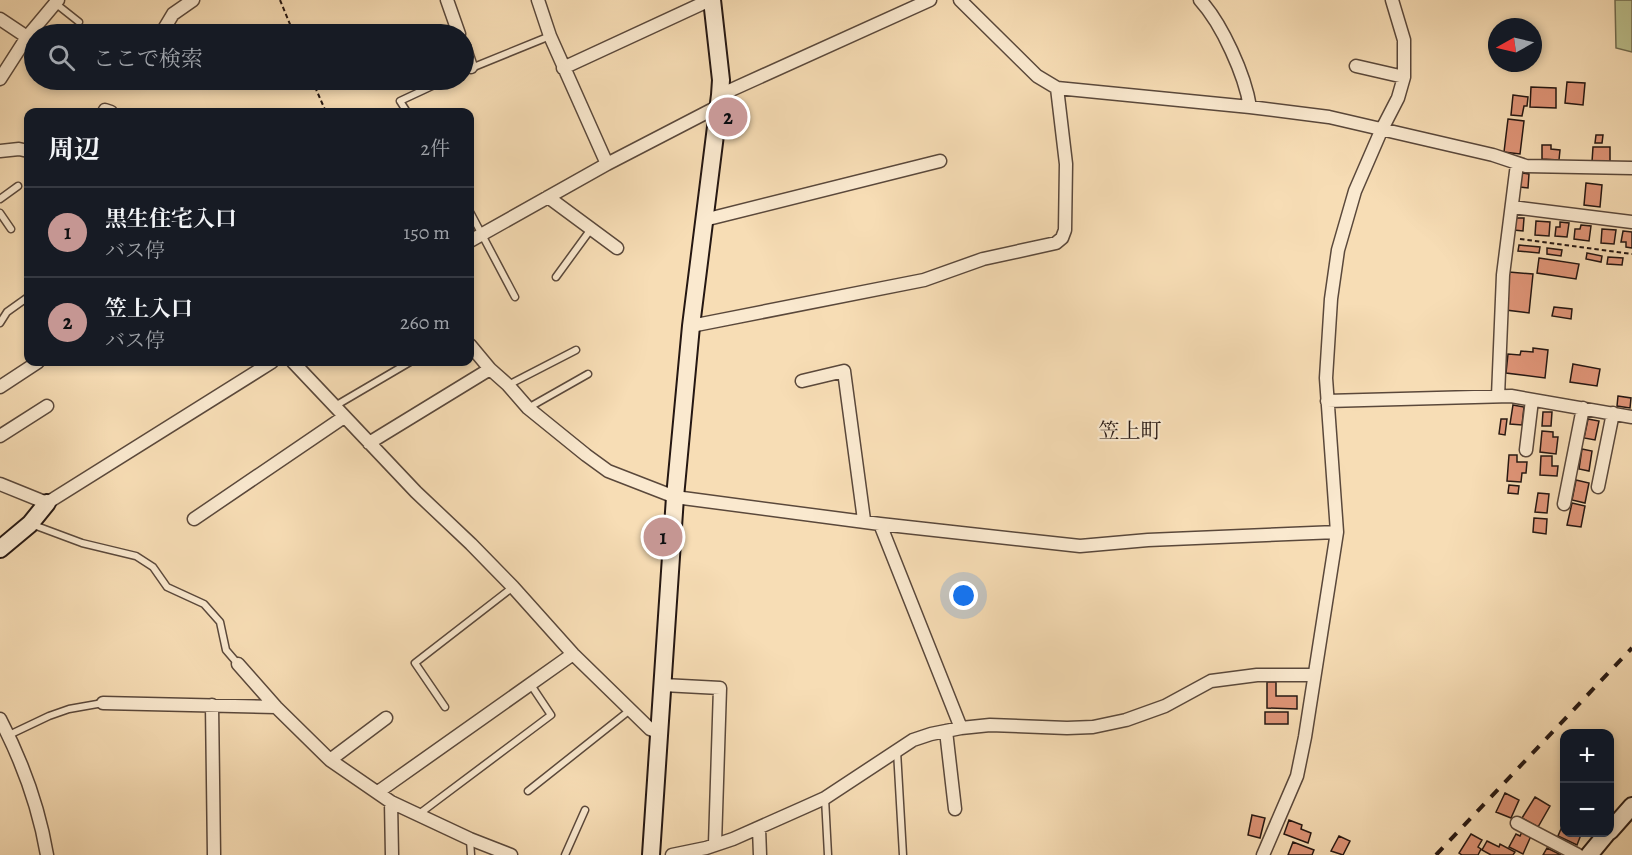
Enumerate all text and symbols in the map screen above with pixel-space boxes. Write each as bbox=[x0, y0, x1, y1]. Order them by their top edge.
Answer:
north arrow bbox=[1488, 18, 1542, 72]
search box bbox=[24, 24, 474, 90]
icon: search bbox=[45, 41, 78, 74]
text: ここで検索 bbox=[93, 44, 203, 74]
pin: 2 bbox=[708, 94, 748, 140]
text: 周辺 bbox=[48, 132, 100, 167]
text: 2件 bbox=[421, 135, 450, 162]
text: 黒生住宅入口 bbox=[105, 204, 237, 234]
text: 1 bbox=[64, 219, 71, 246]
text: 150 m bbox=[403, 219, 450, 246]
text: バス停 bbox=[105, 237, 165, 264]
text: 笠上入口 bbox=[105, 294, 193, 324]
text: 2 bbox=[63, 309, 72, 336]
text: 260 m bbox=[400, 309, 450, 336]
text: バス停 bbox=[105, 327, 165, 354]
district label: 笠上町 bbox=[1099, 417, 1162, 445]
pin: 1 bbox=[644, 514, 682, 560]
your location bbox=[949, 581, 978, 610]
map controls bbox=[1560, 729, 1614, 837]
button: + bbox=[1560, 729, 1614, 783]
button: − bbox=[1560, 783, 1614, 837]

